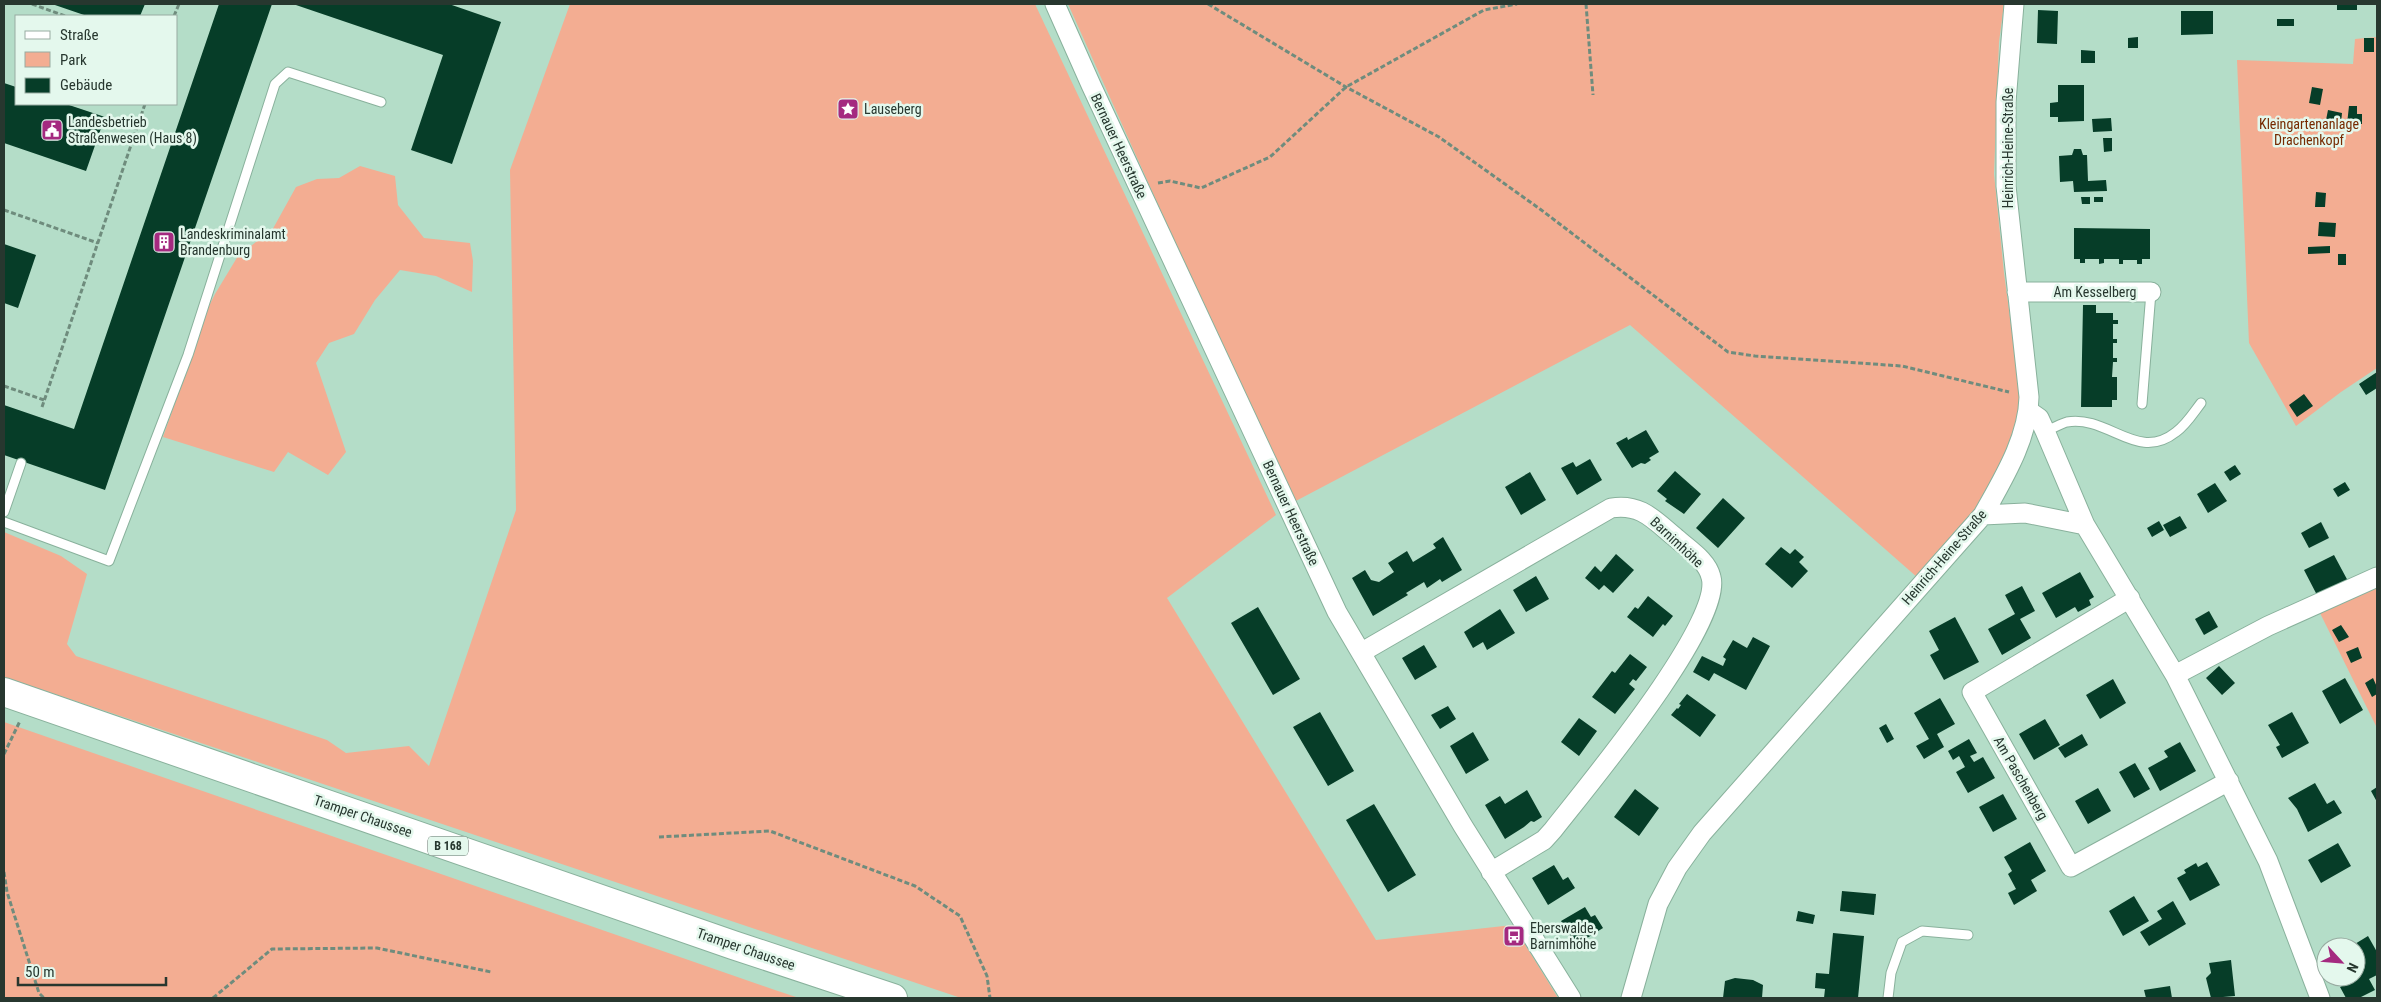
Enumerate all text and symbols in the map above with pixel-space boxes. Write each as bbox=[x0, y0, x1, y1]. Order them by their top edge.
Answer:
legend bbox=[15, 15, 178, 105]
text: Straße bbox=[60, 26, 99, 44]
text: Park bbox=[60, 51, 87, 69]
text: Gebäude bbox=[60, 76, 112, 94]
street label: Heinrich-Heine-Straße bbox=[2000, 87, 2016, 208]
street label: Bernauer Heerstraße bbox=[1088, 91, 1151, 201]
place icon: Lauseberg bbox=[836, 97, 860, 121]
place label: Lauseberg bbox=[864, 101, 922, 117]
place label: Landesbetrieb Straßenwesen (Haus 8) bbox=[68, 114, 197, 147]
park label: Kleingartenanlage Drachenkopf bbox=[2259, 116, 2359, 148]
public building icon: Landesbetrieb Straßenwesen (Haus 8) bbox=[40, 118, 64, 142]
place label: Landeskriminalamt Brandenburg bbox=[180, 226, 286, 258]
building icon: Landeskriminalamt Brandenburg bbox=[152, 230, 176, 254]
street label: Am Kesselberg bbox=[2054, 284, 2136, 300]
street label: Bernauer Heerstraße bbox=[1260, 458, 1323, 568]
street label: Heinrich-Heine-Straße bbox=[1898, 506, 1990, 608]
street label: Barnimhöhe bbox=[1647, 514, 1707, 571]
street label: Am Paschenberg bbox=[1991, 733, 2051, 823]
street label: Tramper Chaussee bbox=[312, 792, 415, 840]
road number: B 168 bbox=[428, 836, 468, 856]
place label: Eberswalde, Barnimhöhe bbox=[1530, 920, 1597, 952]
bus stop icon: Eberswalde, Barnimhöhe bbox=[1502, 924, 1526, 948]
street label: Tramper Chaussee bbox=[695, 925, 798, 973]
north arrow bbox=[2316, 937, 2366, 987]
scale bar bbox=[18, 954, 165, 986]
text: N bbox=[2344, 960, 2362, 975]
text: 50 m bbox=[25, 963, 55, 981]

